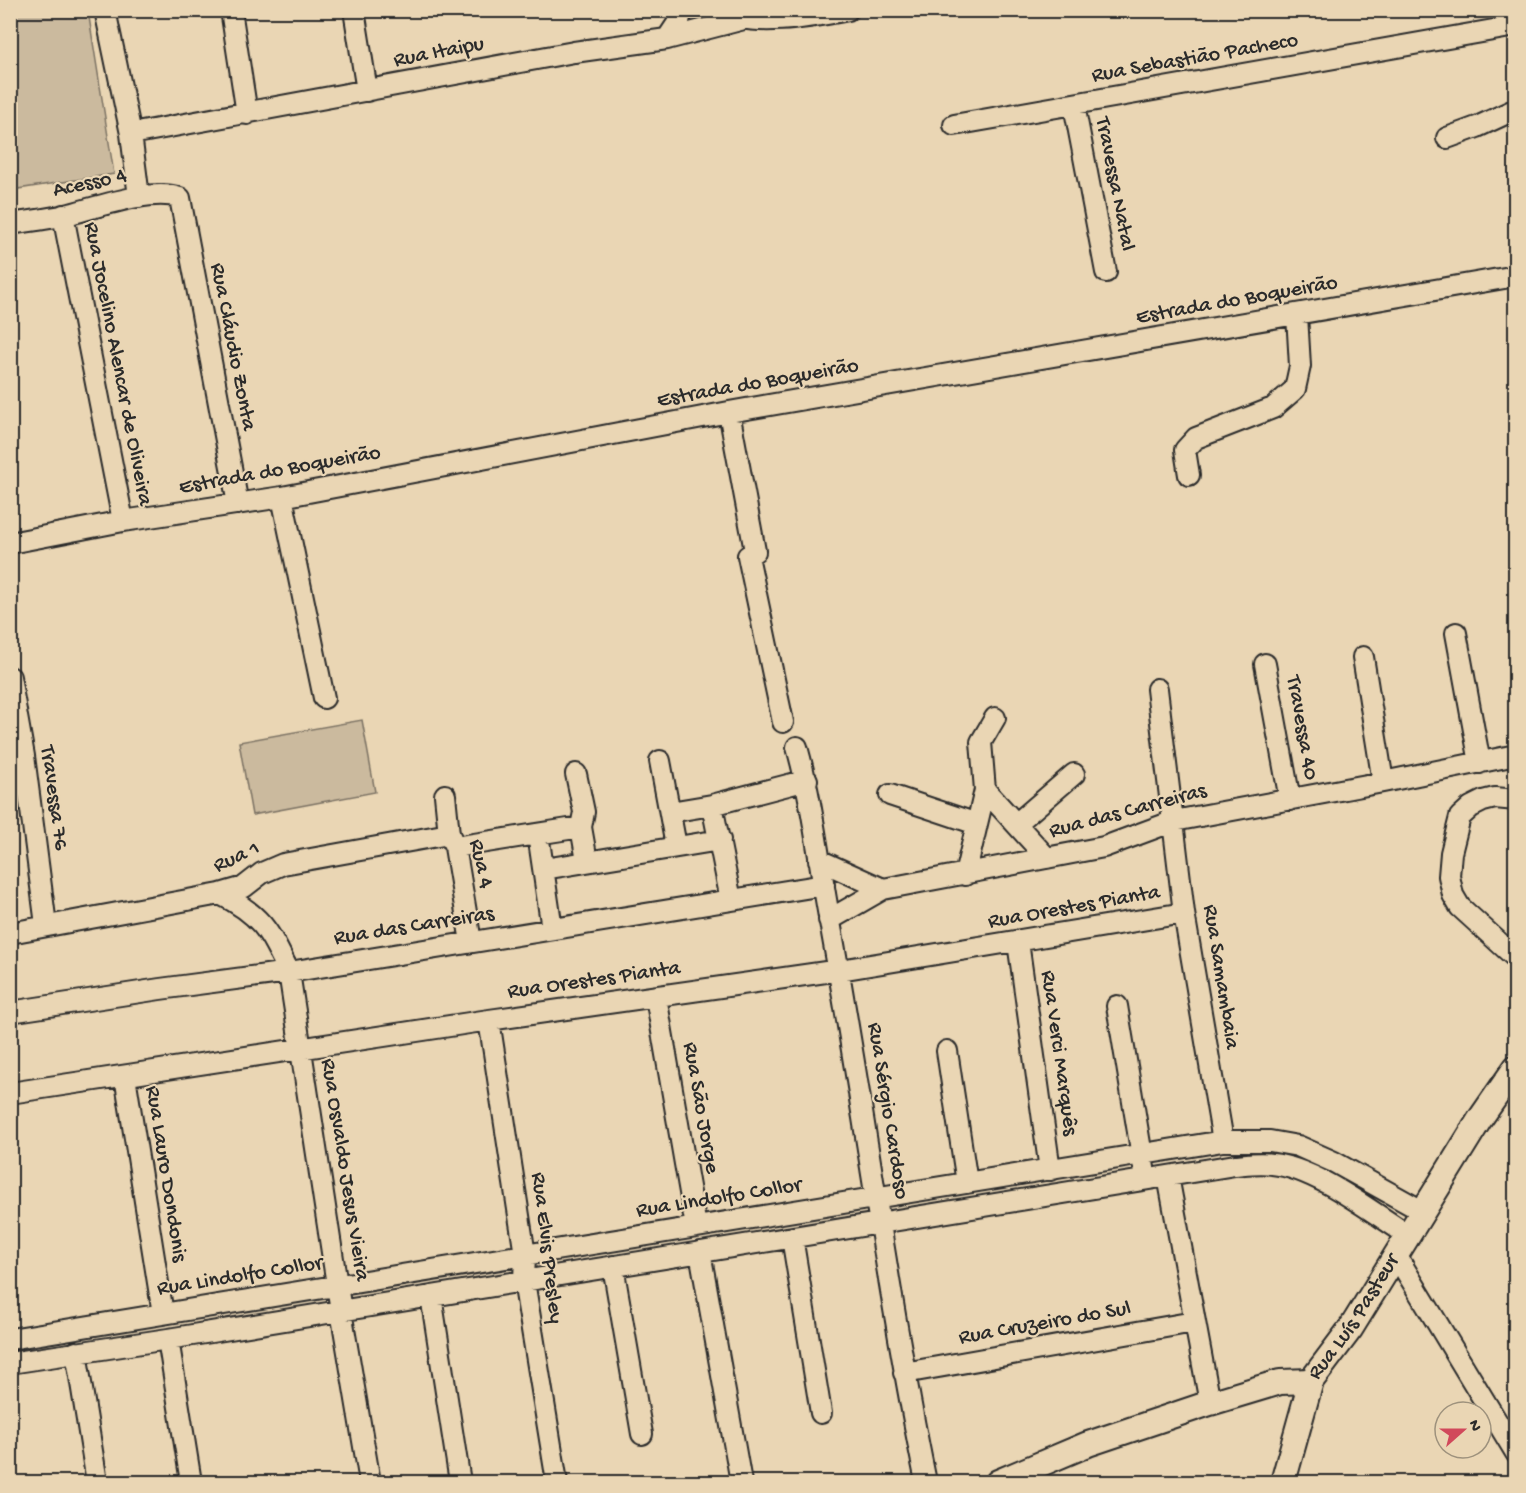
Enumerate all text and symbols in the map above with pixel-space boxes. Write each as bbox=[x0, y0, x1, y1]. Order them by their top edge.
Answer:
street label: Rua Sebastião Pacheco bbox=[1090, 28, 1300, 90]
street label: Rua Itaipu bbox=[392, 31, 486, 75]
street label: Travessa Natal bbox=[1088, 113, 1140, 253]
street label: Acesso 4 bbox=[51, 163, 130, 205]
street label: Rua Jocelino Alencar de Oliveira bbox=[77, 220, 157, 509]
street label: Rua Cláudio Zonta bbox=[203, 261, 261, 434]
street label: Estrada do Boqueirão bbox=[1134, 270, 1340, 332]
street label: Estrada do Boqueirão bbox=[655, 353, 861, 415]
street label: Estrada do Boqueirão bbox=[177, 440, 383, 502]
street label: Travessa 40 bbox=[1279, 672, 1323, 782]
street label: Travessa 76 bbox=[32, 742, 73, 853]
street label: Rua das Carreiras bbox=[1047, 778, 1210, 845]
street label: Rua 1 bbox=[210, 836, 264, 880]
street label: Rua 4 bbox=[462, 837, 498, 892]
street label: Rua Orestes Pianta bbox=[986, 880, 1163, 936]
street label: Rua das Carreiras bbox=[332, 901, 497, 952]
street label: Rua Samambaia bbox=[1196, 903, 1244, 1052]
street label: Rua Orestes Pianta bbox=[506, 956, 683, 1006]
street label: Rua Verci Marquês bbox=[1034, 969, 1083, 1138]
street label: Rua Sérgio Cardoso bbox=[860, 1021, 914, 1201]
street label: Rua São Jorge bbox=[676, 1040, 724, 1176]
street label: Rua Osvaldo Jesus Vieira bbox=[314, 1057, 375, 1284]
street label: Rua Lauro Dondonis bbox=[138, 1084, 192, 1265]
street label: Rua Elvis Presley bbox=[524, 1171, 568, 1325]
street label: Rua Lindolfo Collor bbox=[634, 1173, 806, 1225]
street label: Rua Luís Pasteur bbox=[1303, 1248, 1407, 1386]
street label: Rua Lindolfo Collor bbox=[155, 1251, 327, 1303]
street label: Rua Cruzeiro do Sul bbox=[957, 1296, 1133, 1352]
north arrow bbox=[1433, 1400, 1493, 1460]
text: N bbox=[1463, 1418, 1485, 1435]

